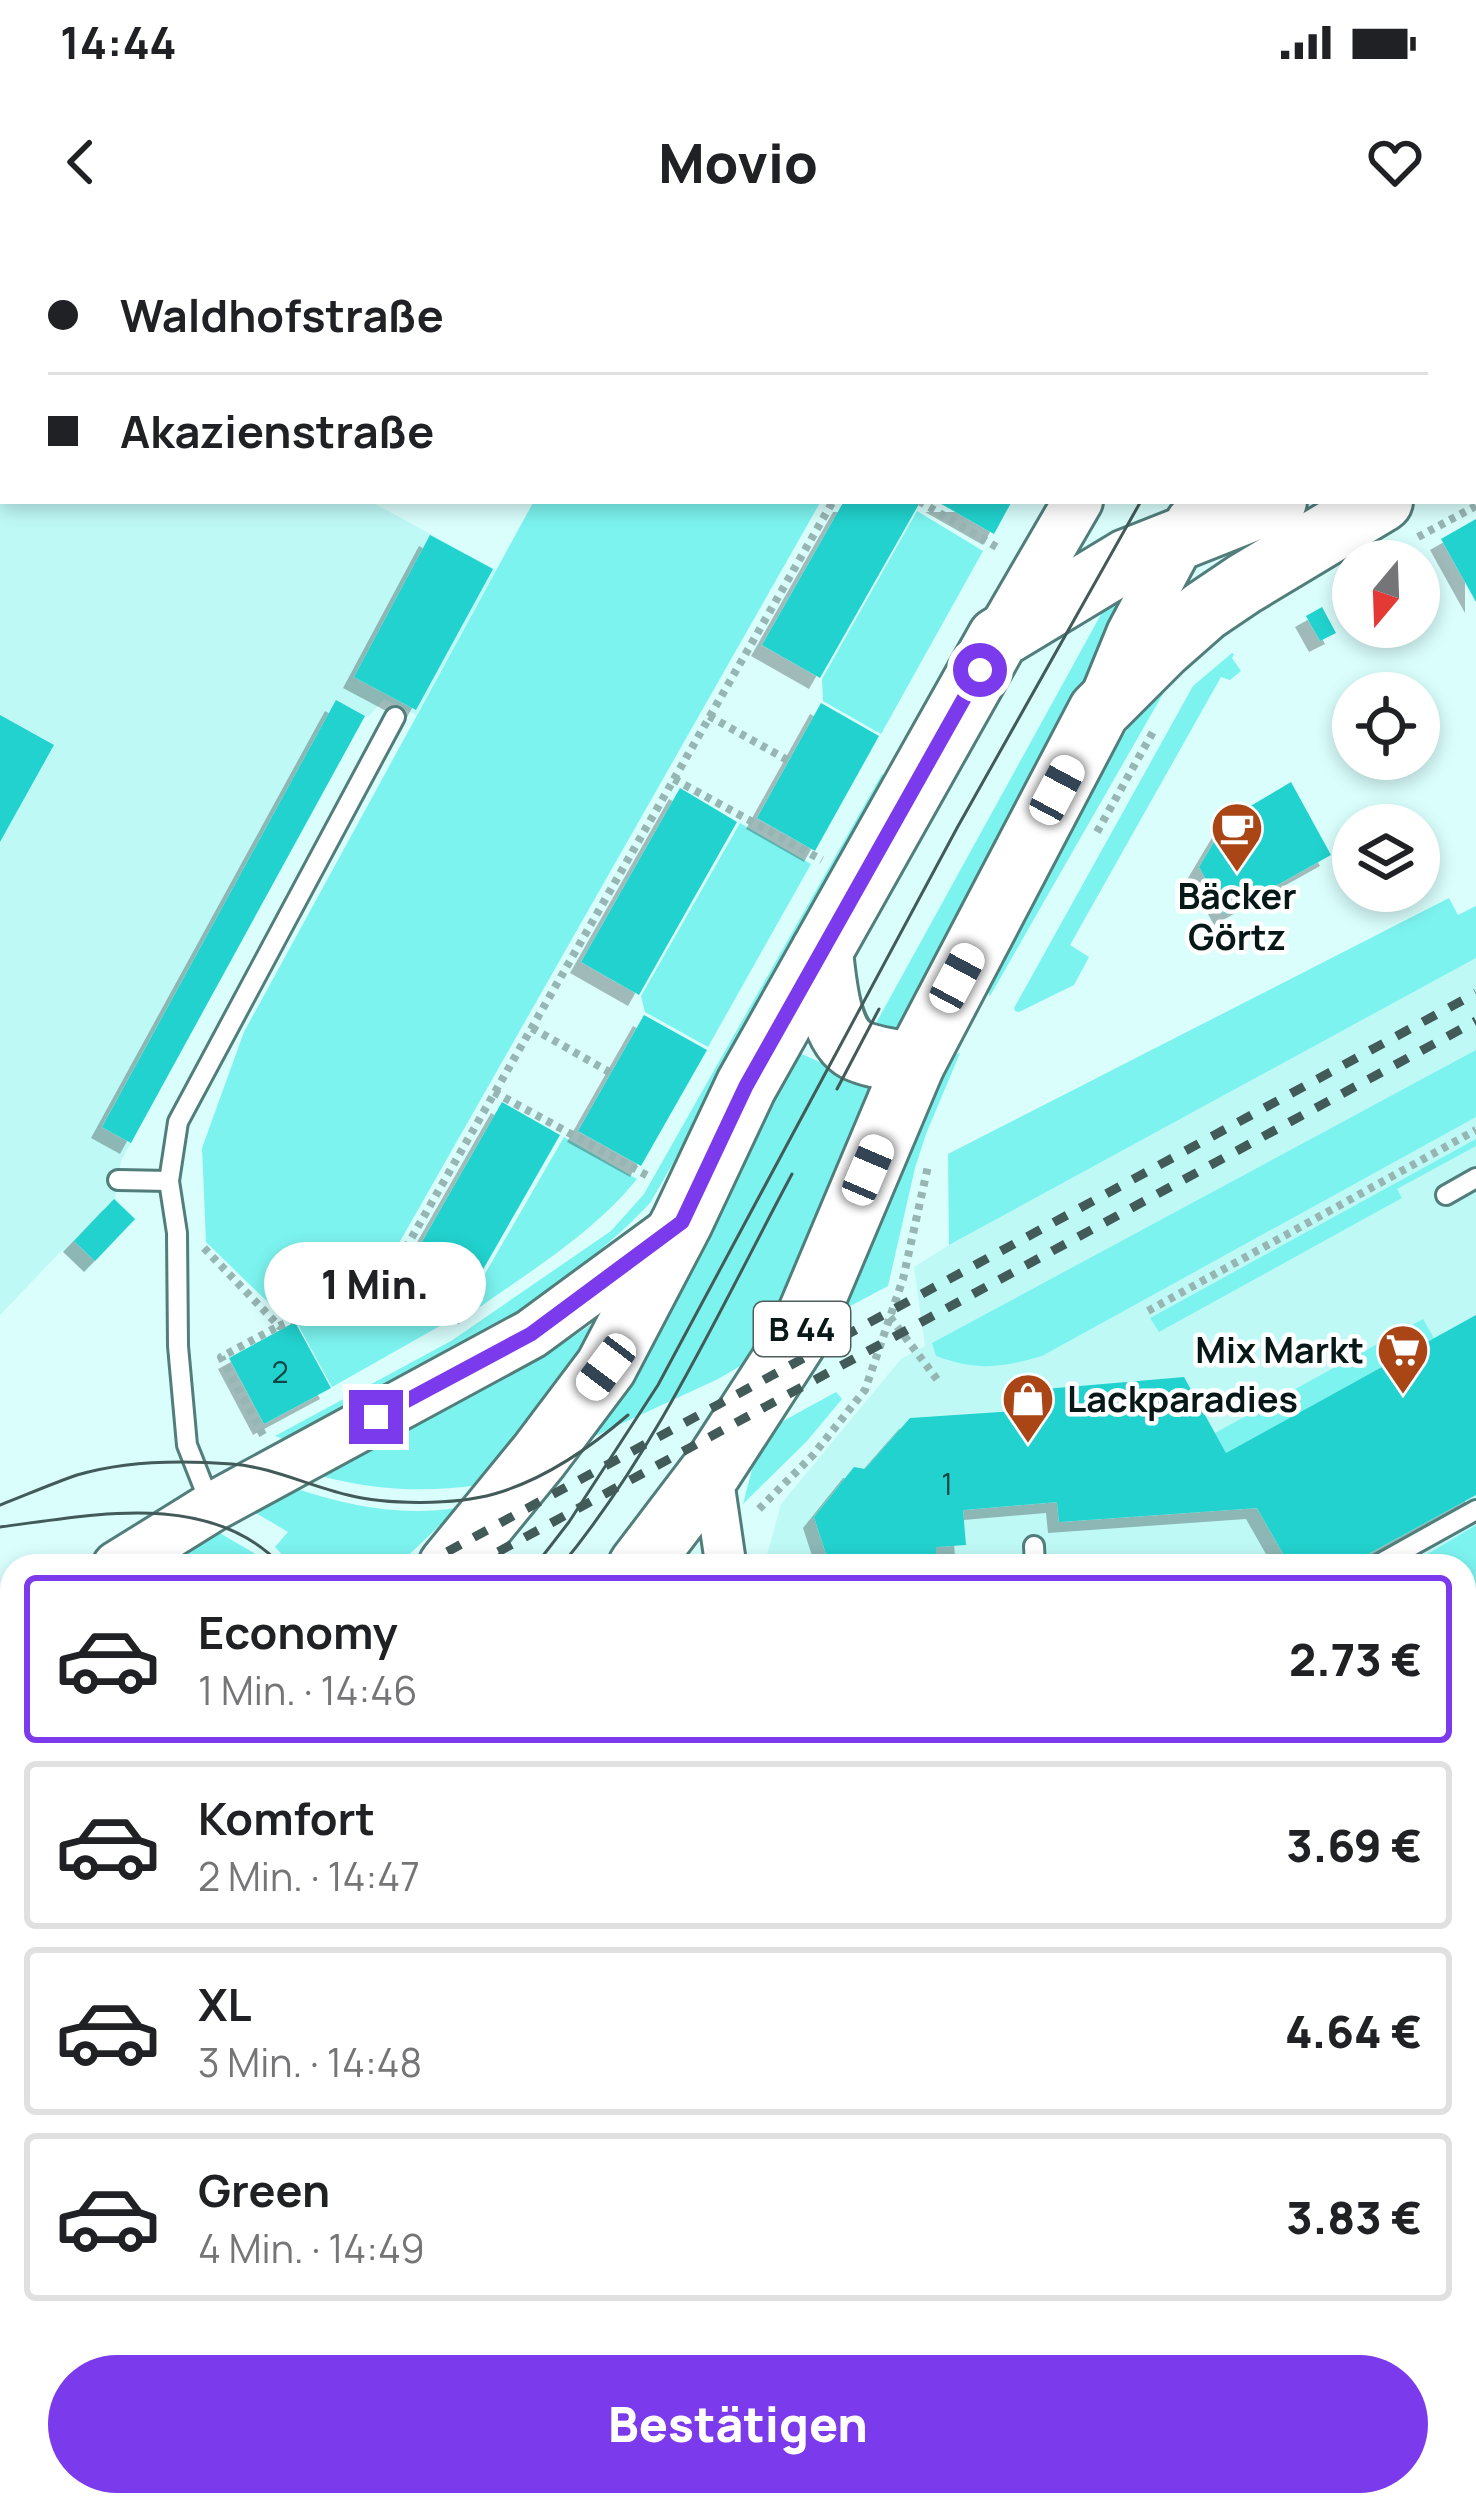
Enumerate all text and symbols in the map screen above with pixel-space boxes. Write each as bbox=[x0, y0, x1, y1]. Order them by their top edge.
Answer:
text: 14:44 bbox=[60, 11, 177, 73]
text: Movio bbox=[658, 125, 818, 199]
icon: back bbox=[48, 129, 114, 195]
icon: heart bbox=[1362, 129, 1428, 195]
text: Waldhofstraße bbox=[120, 284, 444, 346]
text: Akazienstraße bbox=[120, 400, 434, 462]
north arrow bbox=[1332, 540, 1440, 648]
map controls bbox=[1332, 540, 1440, 912]
route start bbox=[953, 643, 1007, 697]
button: locate bbox=[1332, 672, 1440, 780]
car bbox=[1024, 750, 1090, 830]
cafe icon: Bäcker Görtz bbox=[1209, 800, 1265, 874]
button: layers bbox=[1332, 804, 1440, 912]
place label: Bäcker Görtz bbox=[1177, 871, 1297, 961]
car bbox=[924, 938, 990, 1018]
car bbox=[837, 1130, 899, 1210]
callout: 1 Min. bbox=[265, 1243, 487, 1327]
text: 1 Min. bbox=[321, 1257, 429, 1311]
road number: B 44 bbox=[754, 1302, 850, 1356]
supermarket icon: Mix Markt bbox=[1375, 1322, 1431, 1396]
place label: Mix Markt bbox=[1195, 1325, 1364, 1374]
car bbox=[570, 1327, 642, 1407]
house number: 2 bbox=[271, 1351, 289, 1392]
shop icon: Lackparadies bbox=[1000, 1371, 1056, 1445]
place label: Lackparadies bbox=[1067, 1374, 1298, 1423]
route end bbox=[349, 1390, 403, 1444]
house number: 1 bbox=[941, 1463, 953, 1504]
text: Economy bbox=[198, 1601, 398, 1663]
icon: car bbox=[54, 1605, 162, 1713]
text: 2.73 € bbox=[1289, 1628, 1422, 1690]
text: 1 Min. · 14:46 bbox=[198, 1663, 417, 1717]
text: Komfort bbox=[198, 1787, 375, 1849]
icon: car bbox=[54, 1791, 162, 1899]
text: 3.69 € bbox=[1286, 1814, 1422, 1876]
text: 2 Min. · 14:47 bbox=[198, 1849, 420, 1903]
text: XL bbox=[198, 1973, 252, 2035]
icon: car bbox=[54, 1977, 162, 2085]
text: 4.64 € bbox=[1285, 2000, 1422, 2062]
text: 3 Min. · 14:48 bbox=[198, 2035, 422, 2089]
text: Green bbox=[198, 2159, 330, 2221]
icon: car bbox=[54, 2163, 162, 2271]
text: 3.83 € bbox=[1286, 2186, 1422, 2248]
text: 4 Min. · 14:49 bbox=[198, 2221, 425, 2275]
button: Bestätigen bbox=[48, 2355, 1428, 2493]

